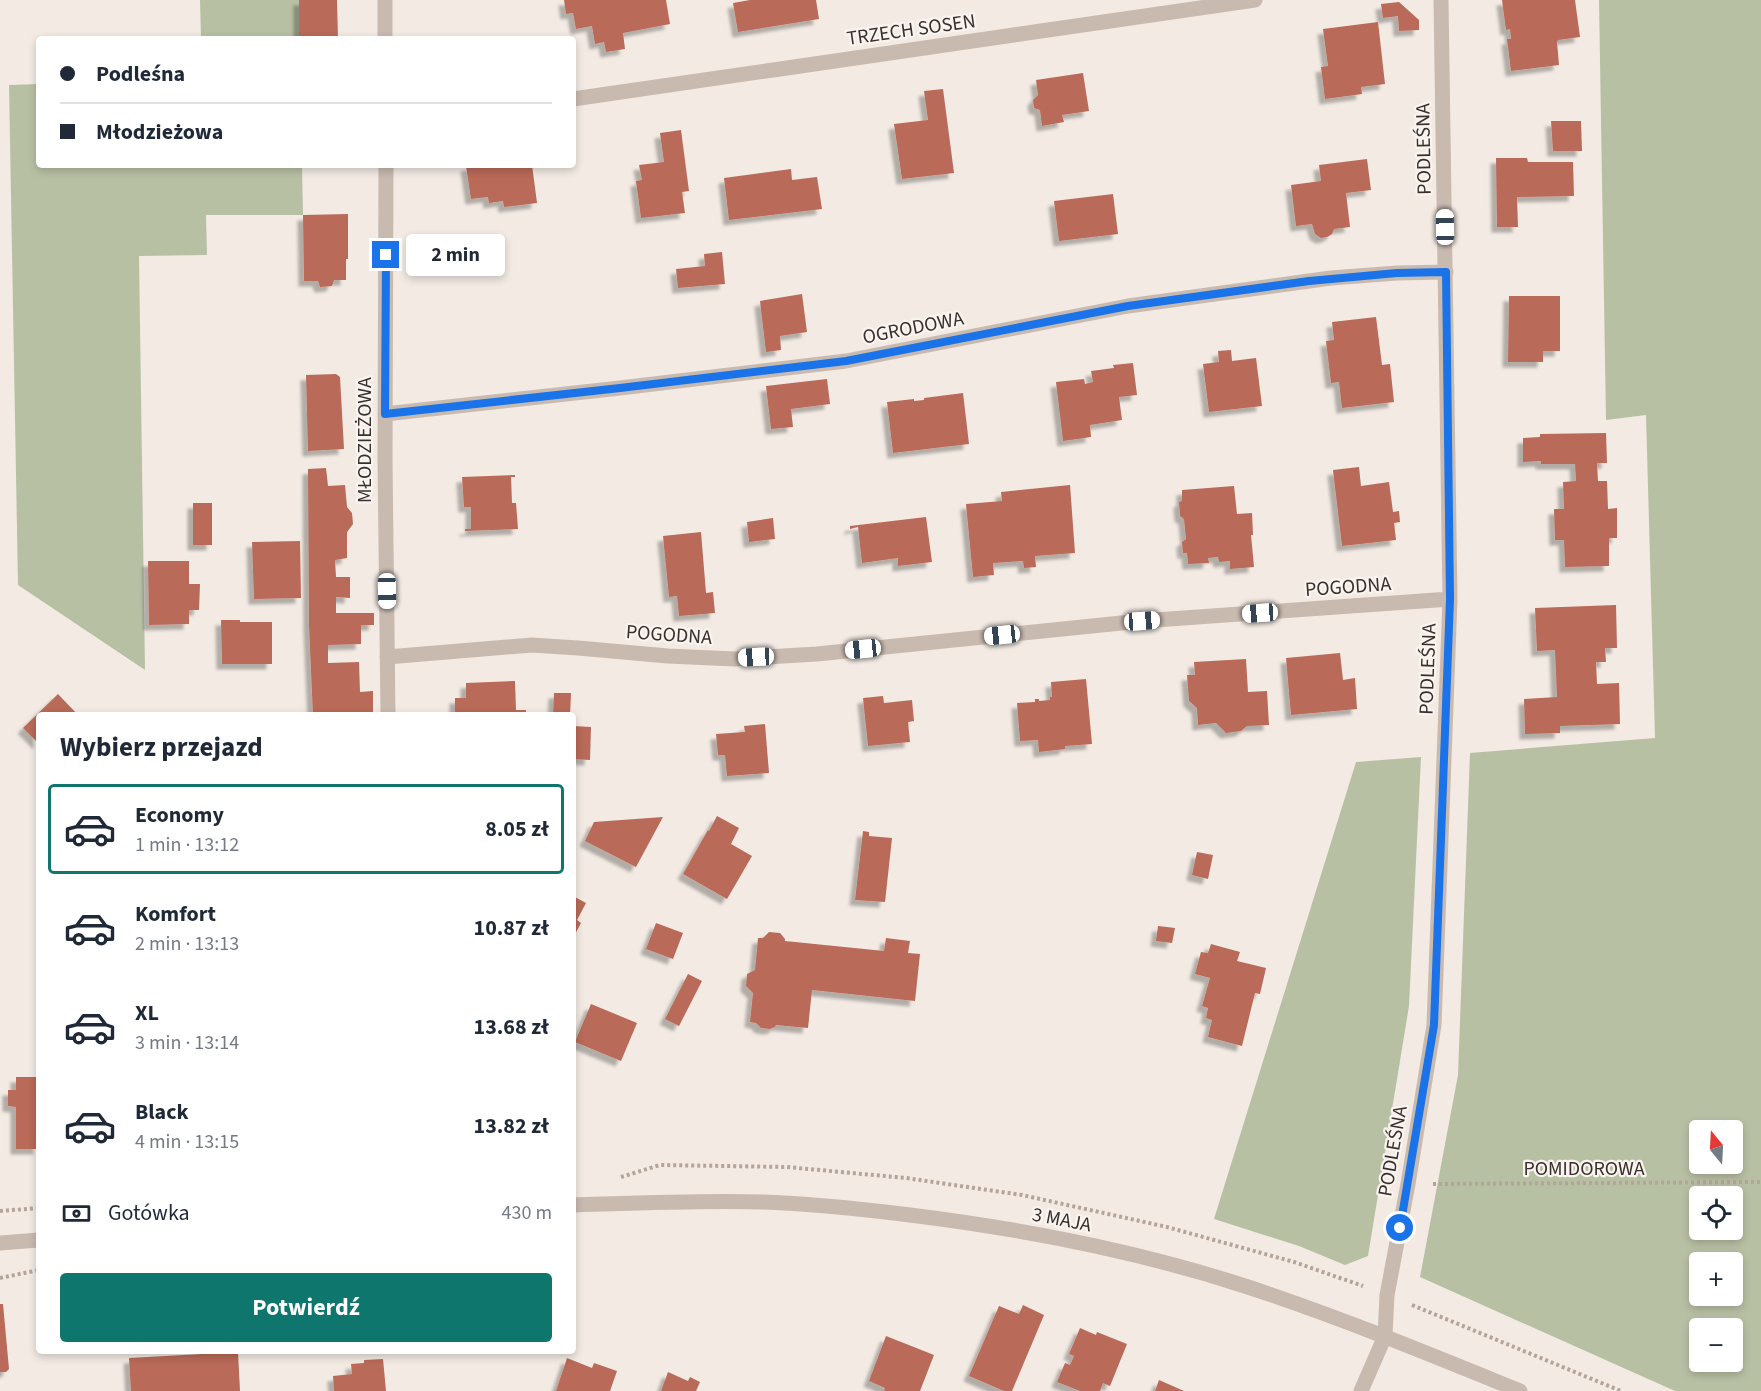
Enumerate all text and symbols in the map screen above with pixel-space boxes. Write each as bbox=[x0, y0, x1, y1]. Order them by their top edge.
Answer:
street label: TRZECH SOSEN bbox=[845, 7, 977, 53]
text: Podleśna bbox=[96, 58, 185, 90]
street label: PODLEŚNA bbox=[1409, 103, 1439, 195]
text: Młodzieżowa bbox=[96, 116, 223, 148]
car bbox=[1436, 209, 1454, 245]
callout: 2 min bbox=[407, 234, 506, 276]
route end bbox=[372, 241, 399, 268]
text: 2 min bbox=[431, 241, 480, 269]
street label: OGRODOWA bbox=[860, 304, 966, 351]
street label: MŁODZIEŻOWA bbox=[351, 377, 379, 503]
street label: POGODNA bbox=[1304, 570, 1392, 604]
car bbox=[378, 573, 396, 609]
car bbox=[1241, 603, 1279, 623]
car bbox=[1123, 611, 1161, 631]
street label: POGODNA bbox=[625, 618, 713, 652]
street label: PODLEŚNA bbox=[1412, 623, 1444, 715]
car bbox=[983, 624, 1021, 646]
car bbox=[844, 638, 882, 660]
car bbox=[738, 647, 774, 667]
text: Wybierz przejazd bbox=[60, 728, 263, 767]
text: Economy bbox=[135, 799, 224, 831]
icon: car bbox=[63, 802, 117, 856]
text: 8.05 zł bbox=[485, 813, 549, 845]
text: 1 min · 13:12 bbox=[135, 831, 239, 859]
text: Komfort bbox=[135, 898, 216, 930]
icon: car bbox=[63, 901, 117, 955]
text: 10.87 zł bbox=[474, 912, 549, 944]
text: 2 min · 13:13 bbox=[135, 930, 239, 958]
text: XL bbox=[135, 997, 159, 1029]
icon: car bbox=[63, 1000, 117, 1054]
text: 13.68 zł bbox=[474, 1011, 549, 1043]
text: 3 min · 13:14 bbox=[135, 1029, 239, 1057]
text: Black bbox=[135, 1096, 189, 1128]
icon: car bbox=[63, 1099, 117, 1153]
street label: PODLEŚNA bbox=[1371, 1103, 1415, 1199]
text: 13.82 zł bbox=[474, 1110, 549, 1142]
north arrow bbox=[1689, 1120, 1743, 1174]
map controls bbox=[1689, 1120, 1743, 1372]
text: 4 min · 13:15 bbox=[135, 1128, 239, 1156]
street label: POMIDOROWA bbox=[1523, 1155, 1645, 1183]
button: locate bbox=[1689, 1186, 1743, 1240]
icon: cash bbox=[60, 1197, 93, 1230]
text: Gotówka bbox=[108, 1197, 190, 1229]
text: 430 m bbox=[502, 1199, 552, 1227]
street label: 3 MAJA bbox=[1030, 1201, 1094, 1239]
route start bbox=[1386, 1214, 1413, 1241]
button: + bbox=[1689, 1252, 1743, 1306]
button: Potwierdź bbox=[60, 1273, 552, 1342]
button: − bbox=[1689, 1318, 1743, 1372]

